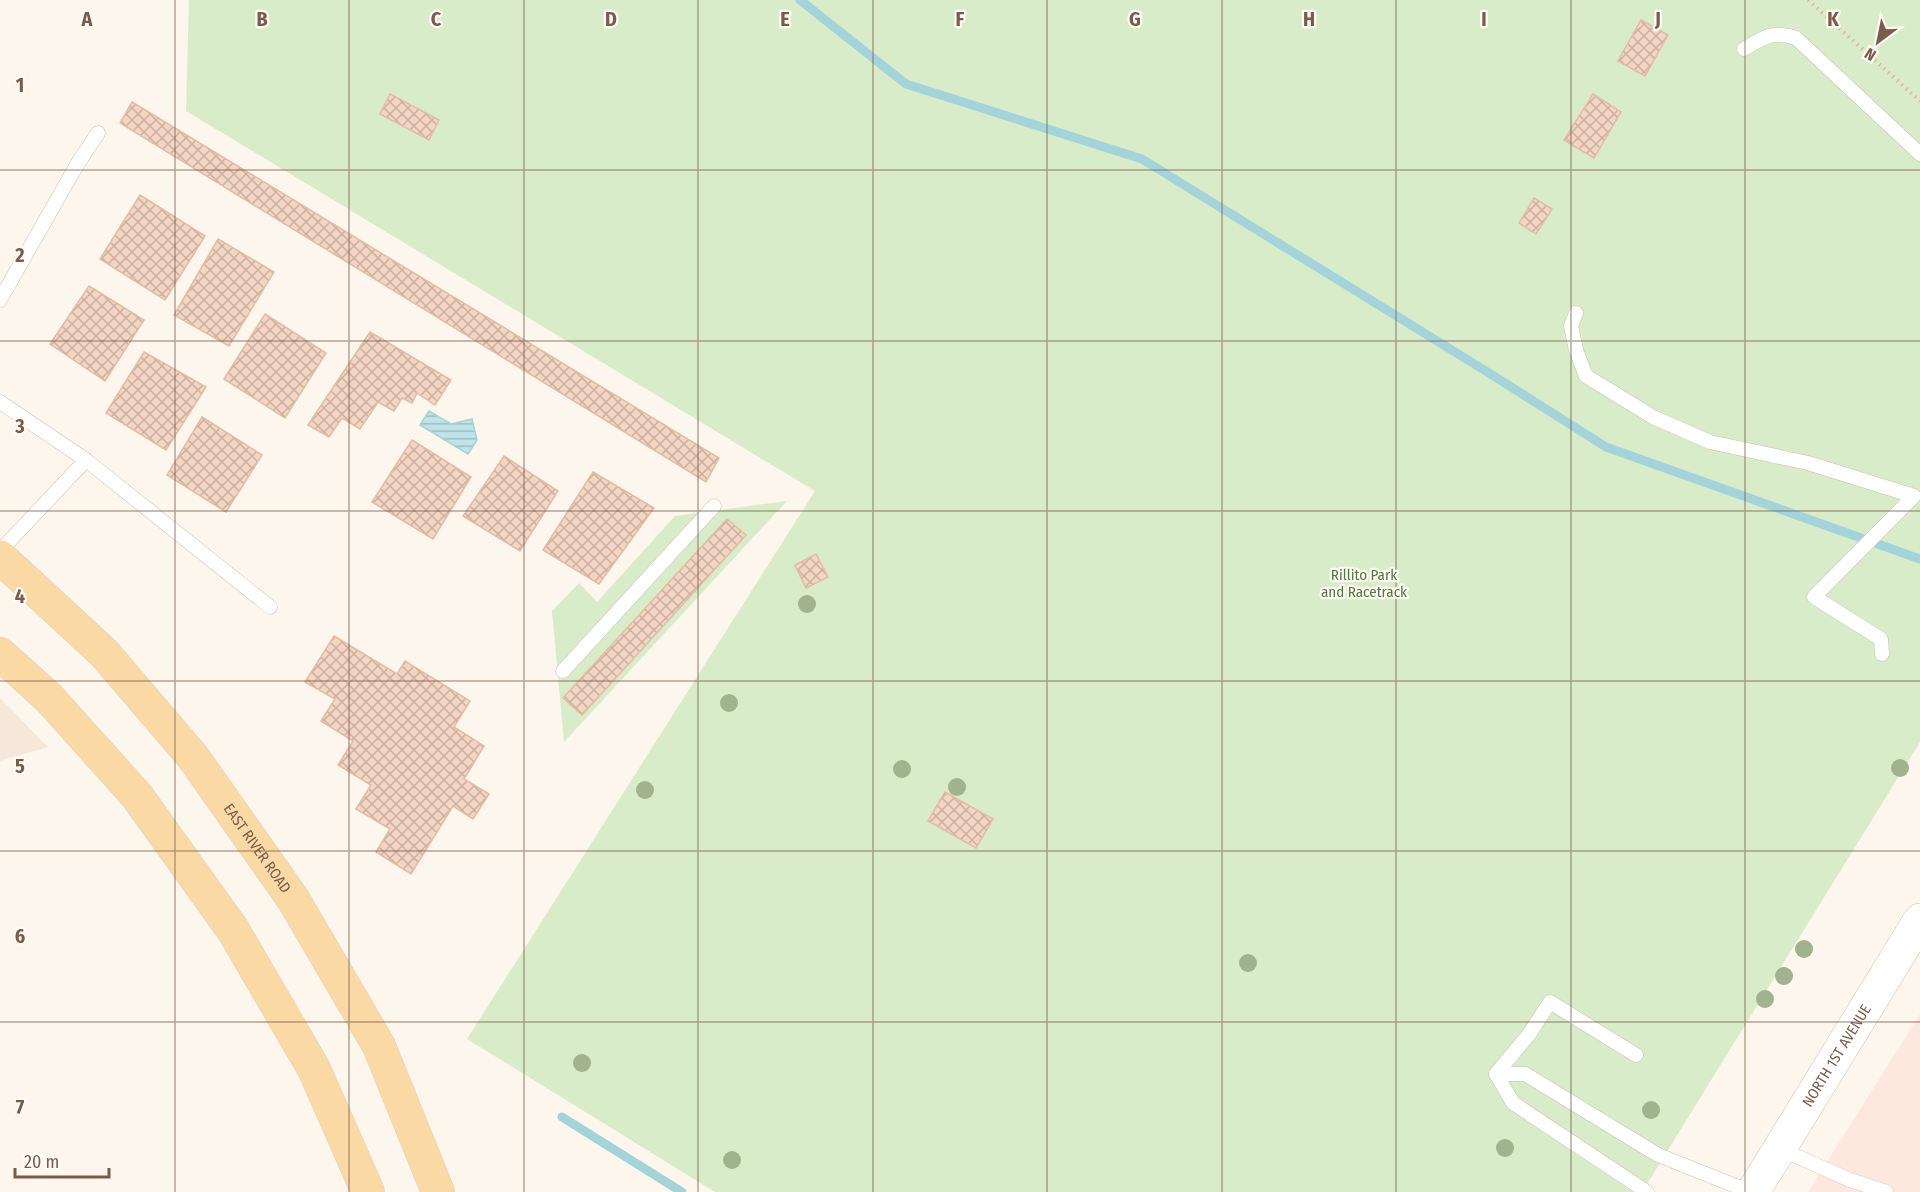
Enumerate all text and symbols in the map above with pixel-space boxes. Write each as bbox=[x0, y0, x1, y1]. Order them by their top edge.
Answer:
text: A bbox=[81, 7, 94, 31]
text: B bbox=[256, 7, 268, 31]
text: C bbox=[431, 7, 442, 31]
text: D bbox=[605, 7, 617, 31]
text: E bbox=[780, 7, 790, 31]
text: F bbox=[956, 7, 965, 31]
text: G bbox=[1129, 7, 1141, 31]
text: H bbox=[1303, 7, 1315, 31]
text: I bbox=[1481, 7, 1487, 31]
text: J bbox=[1654, 7, 1661, 31]
text: K bbox=[1827, 7, 1839, 31]
north arrow bbox=[1848, 12, 1908, 72]
text: N bbox=[1861, 44, 1879, 65]
text: 1 bbox=[16, 73, 24, 97]
text: 2 bbox=[14, 243, 25, 267]
text: 3 bbox=[14, 414, 25, 438]
park label: Rillito Park and Racetrack bbox=[1321, 566, 1407, 601]
text: 4 bbox=[15, 584, 25, 608]
text: 5 bbox=[15, 754, 25, 778]
street label: EAST RIVER ROAD bbox=[220, 800, 295, 896]
text: 6 bbox=[15, 924, 25, 948]
street label: NORTH 1ST AVENUE bbox=[1798, 1001, 1875, 1110]
text: 7 bbox=[16, 1095, 25, 1119]
scale bar bbox=[15, 1141, 110, 1179]
text: 20 m bbox=[24, 1151, 59, 1173]

